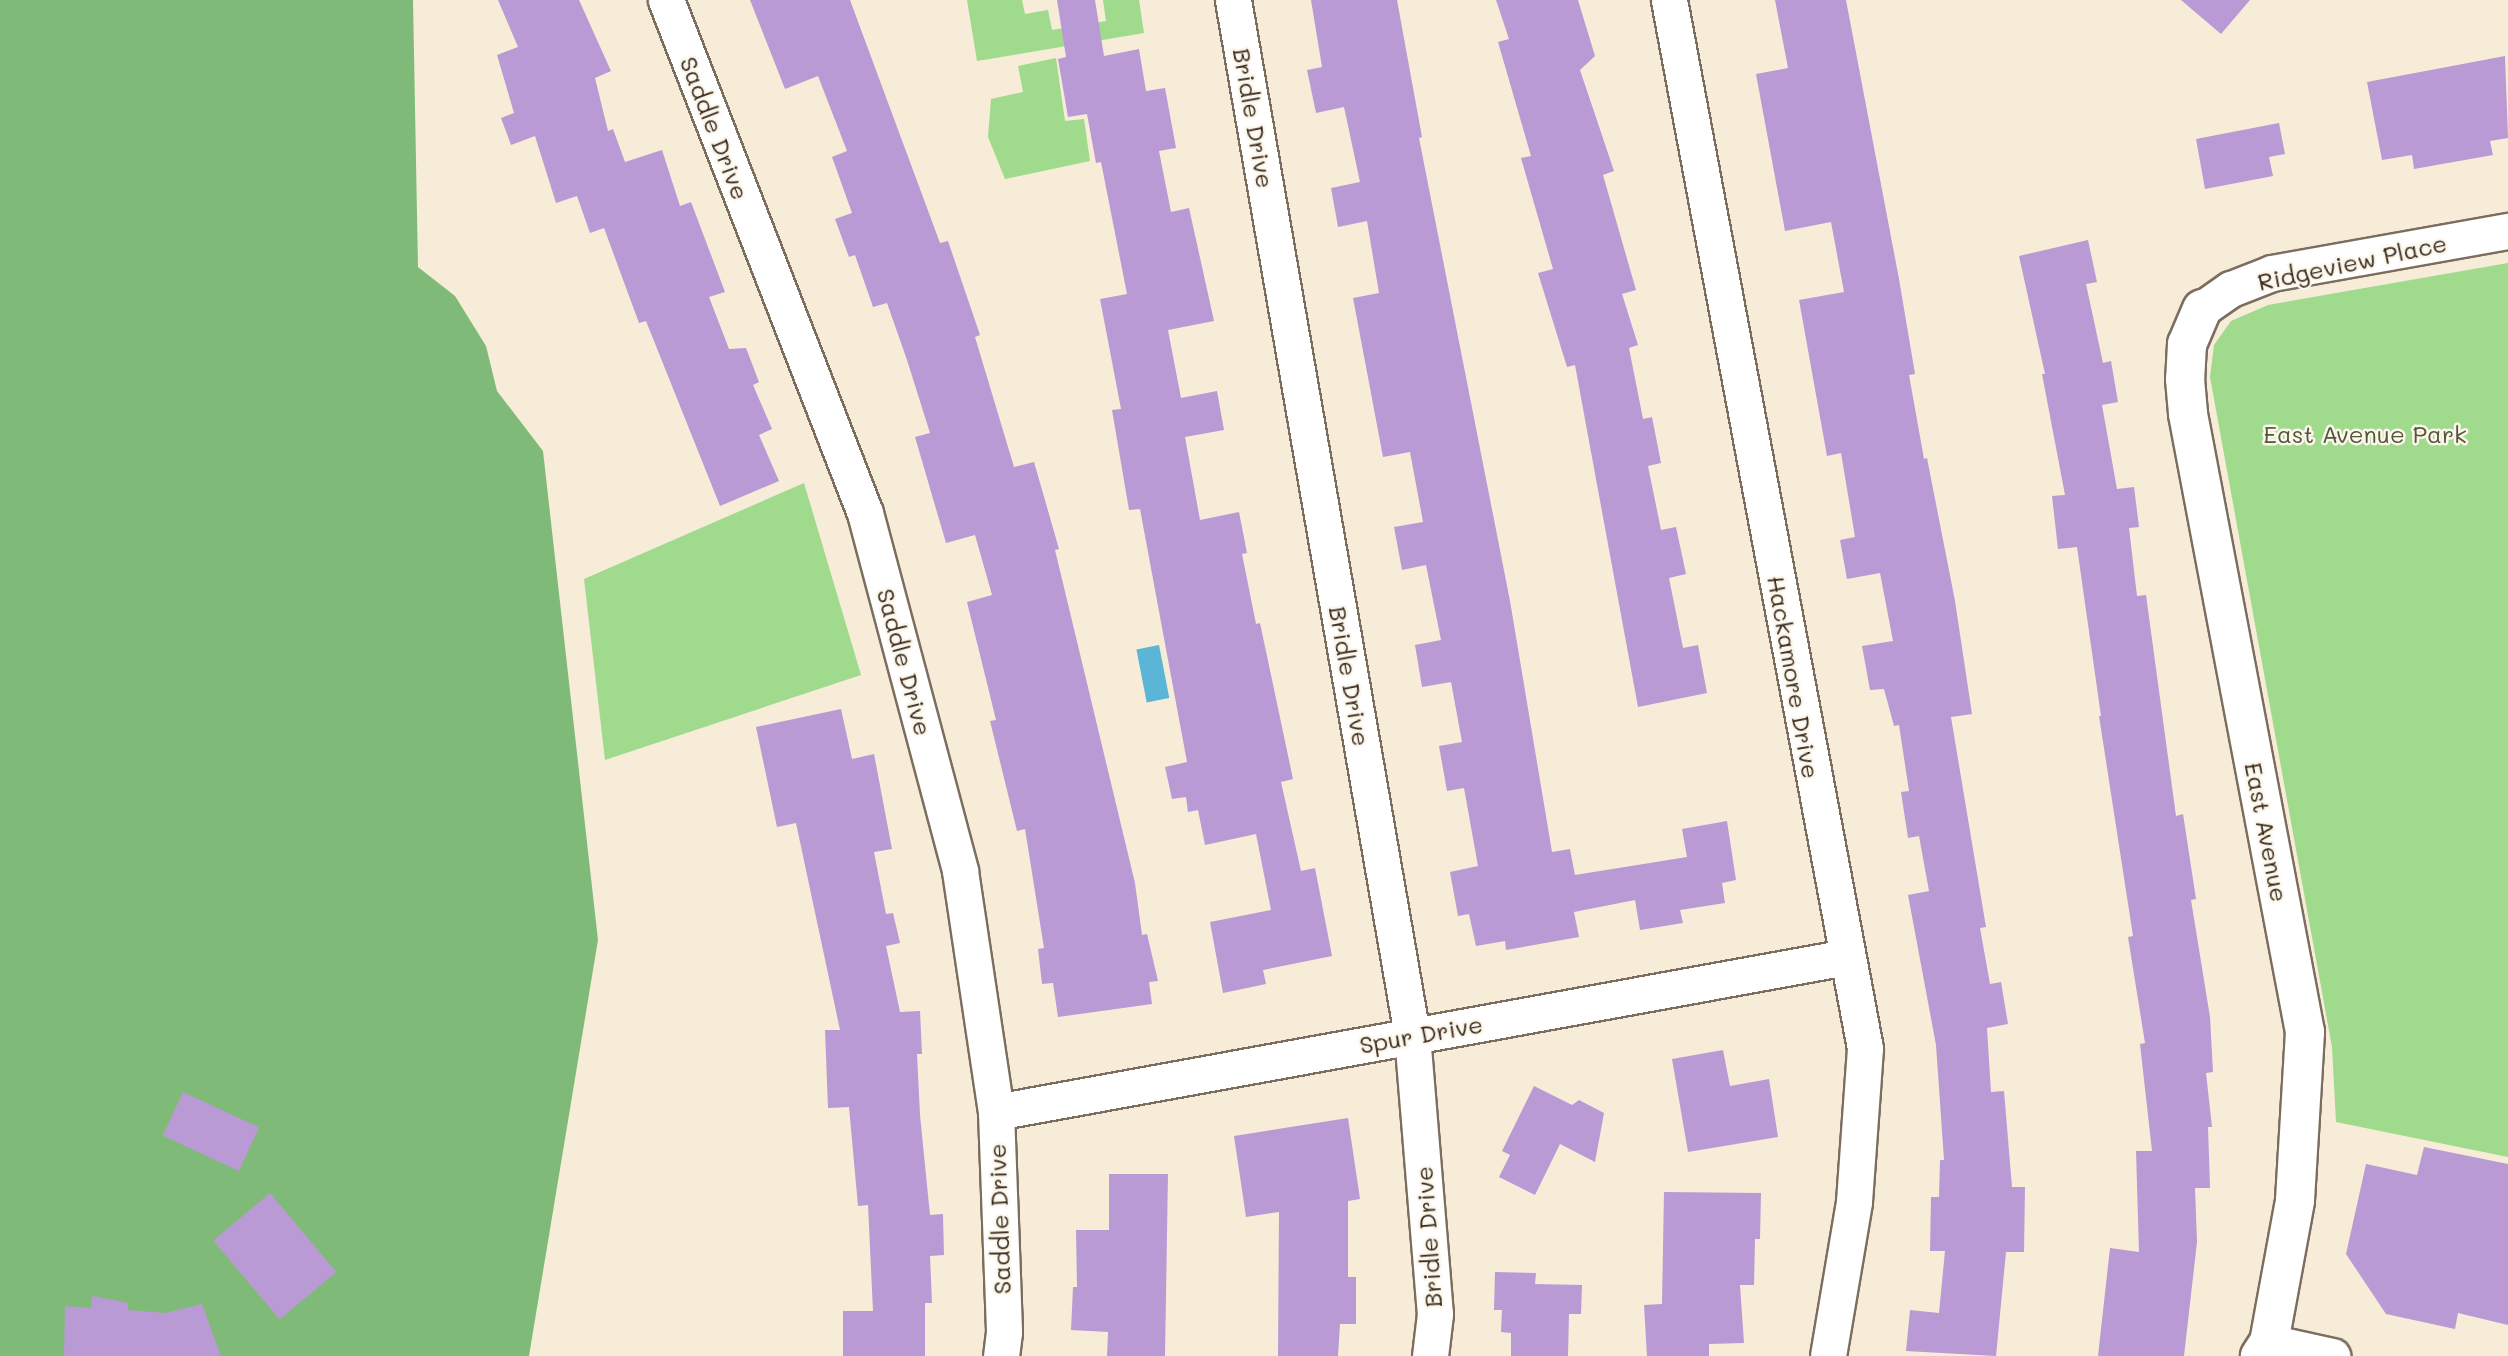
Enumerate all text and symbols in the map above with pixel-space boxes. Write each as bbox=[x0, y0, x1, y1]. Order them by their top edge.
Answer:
street label: Bridle Drive bbox=[1228, 46, 1280, 190]
street label: Saddle Drive bbox=[675, 52, 755, 204]
street label: Ridgeview Place bbox=[2255, 228, 2449, 296]
park label: East Avenue Park bbox=[2263, 420, 2467, 448]
street label: Hackamore Drive bbox=[1762, 573, 1826, 781]
street label: Saddle Drive bbox=[872, 585, 938, 739]
street label: Bridle Drive bbox=[1324, 604, 1376, 748]
street label: East Avenue bbox=[2239, 760, 2295, 904]
street label: Spur Drive bbox=[1357, 1009, 1485, 1059]
street label: Saddle Drive bbox=[982, 1143, 1016, 1295]
street label: Bridle Drive bbox=[1409, 1165, 1447, 1309]

